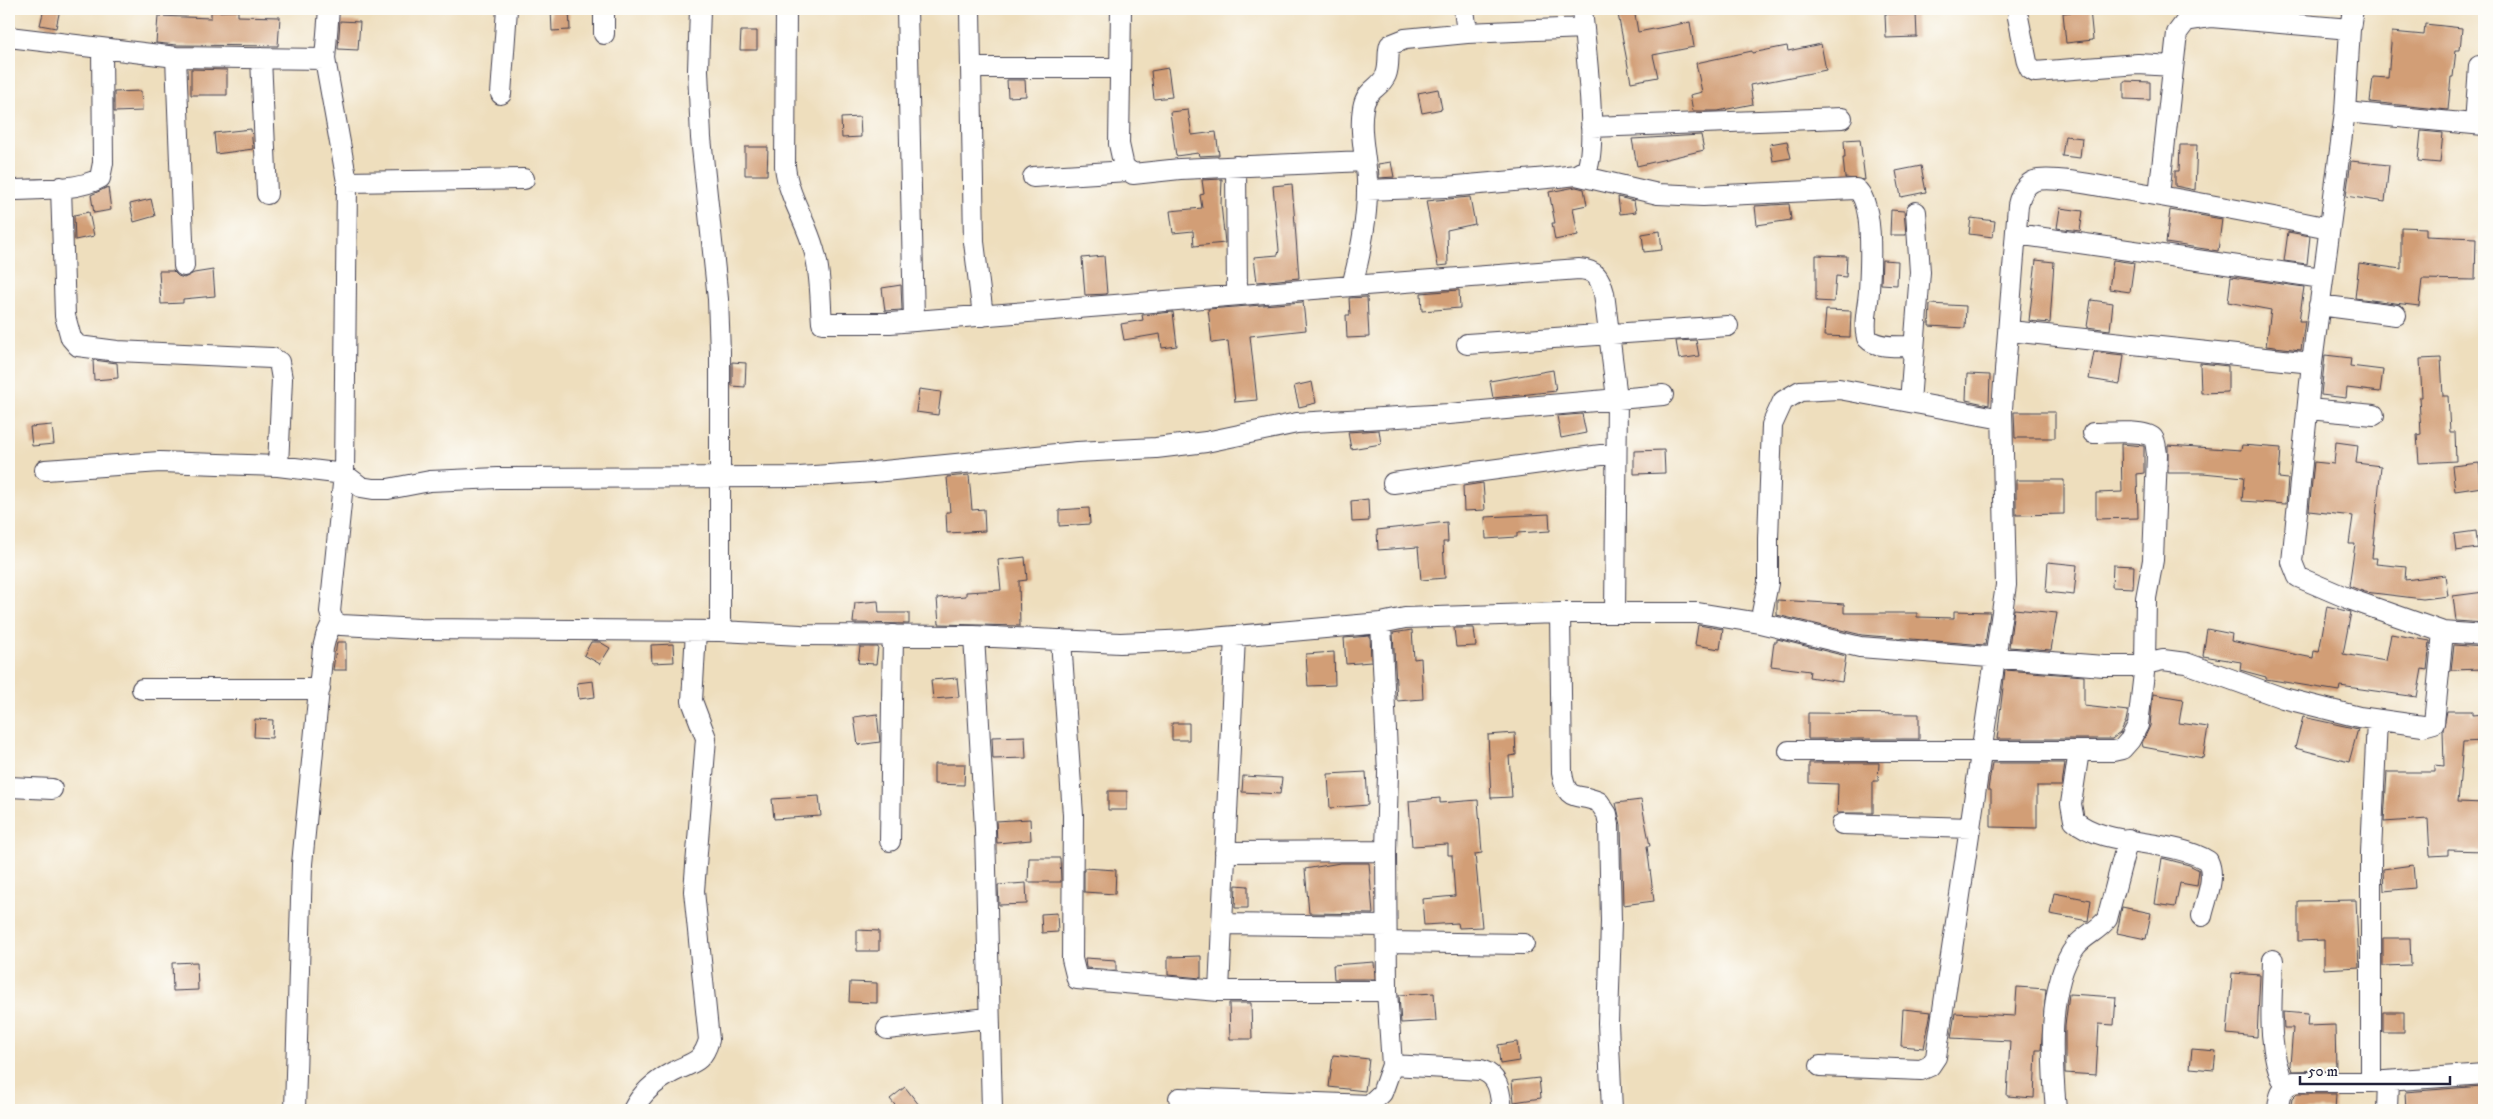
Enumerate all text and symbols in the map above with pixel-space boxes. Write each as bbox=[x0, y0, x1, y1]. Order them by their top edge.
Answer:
scale bar bbox=[2300, 1054, 2450, 1086]
text: 50 m bbox=[2308, 1062, 2338, 1081]

